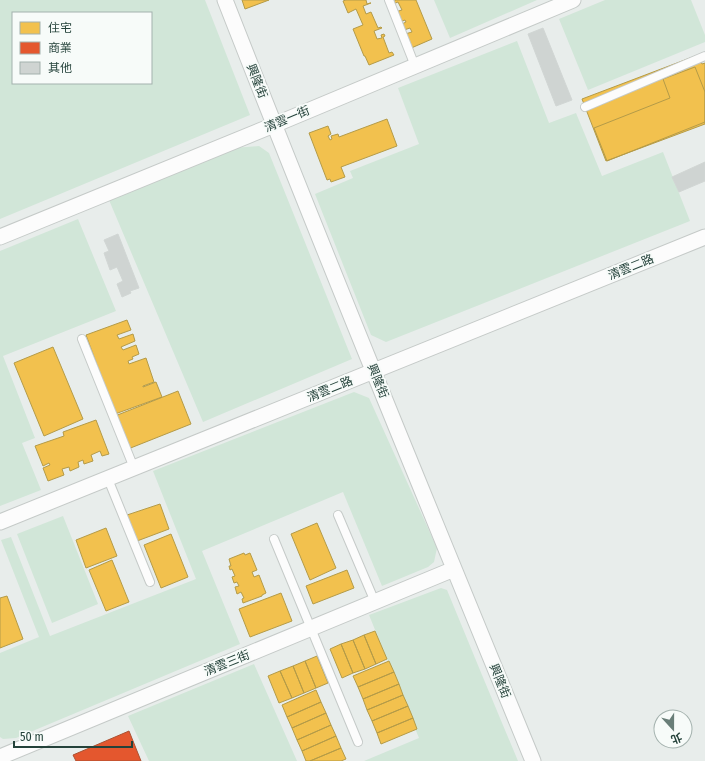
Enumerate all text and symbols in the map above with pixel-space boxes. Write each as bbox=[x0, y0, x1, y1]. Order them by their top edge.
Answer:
legend bbox=[12, 12, 152, 84]
text: 住宅 bbox=[48, 21, 72, 35]
text: 商業 bbox=[48, 41, 72, 55]
text: 其他 bbox=[48, 61, 72, 75]
street label: 興隆街 bbox=[244, 62, 270, 100]
street label: 清雲一街 bbox=[262, 103, 312, 135]
street label: 清雲二路 bbox=[606, 252, 656, 282]
street label: 興隆街 bbox=[365, 362, 391, 400]
street label: 清雲二路 bbox=[305, 374, 355, 404]
street label: 清雲三街 bbox=[202, 648, 252, 678]
street label: 興隆街 bbox=[487, 662, 513, 700]
north arrow bbox=[653, 709, 693, 749]
scale bar bbox=[14, 723, 132, 749]
text: 50 m bbox=[20, 730, 44, 744]
text: 北 bbox=[669, 730, 684, 746]

